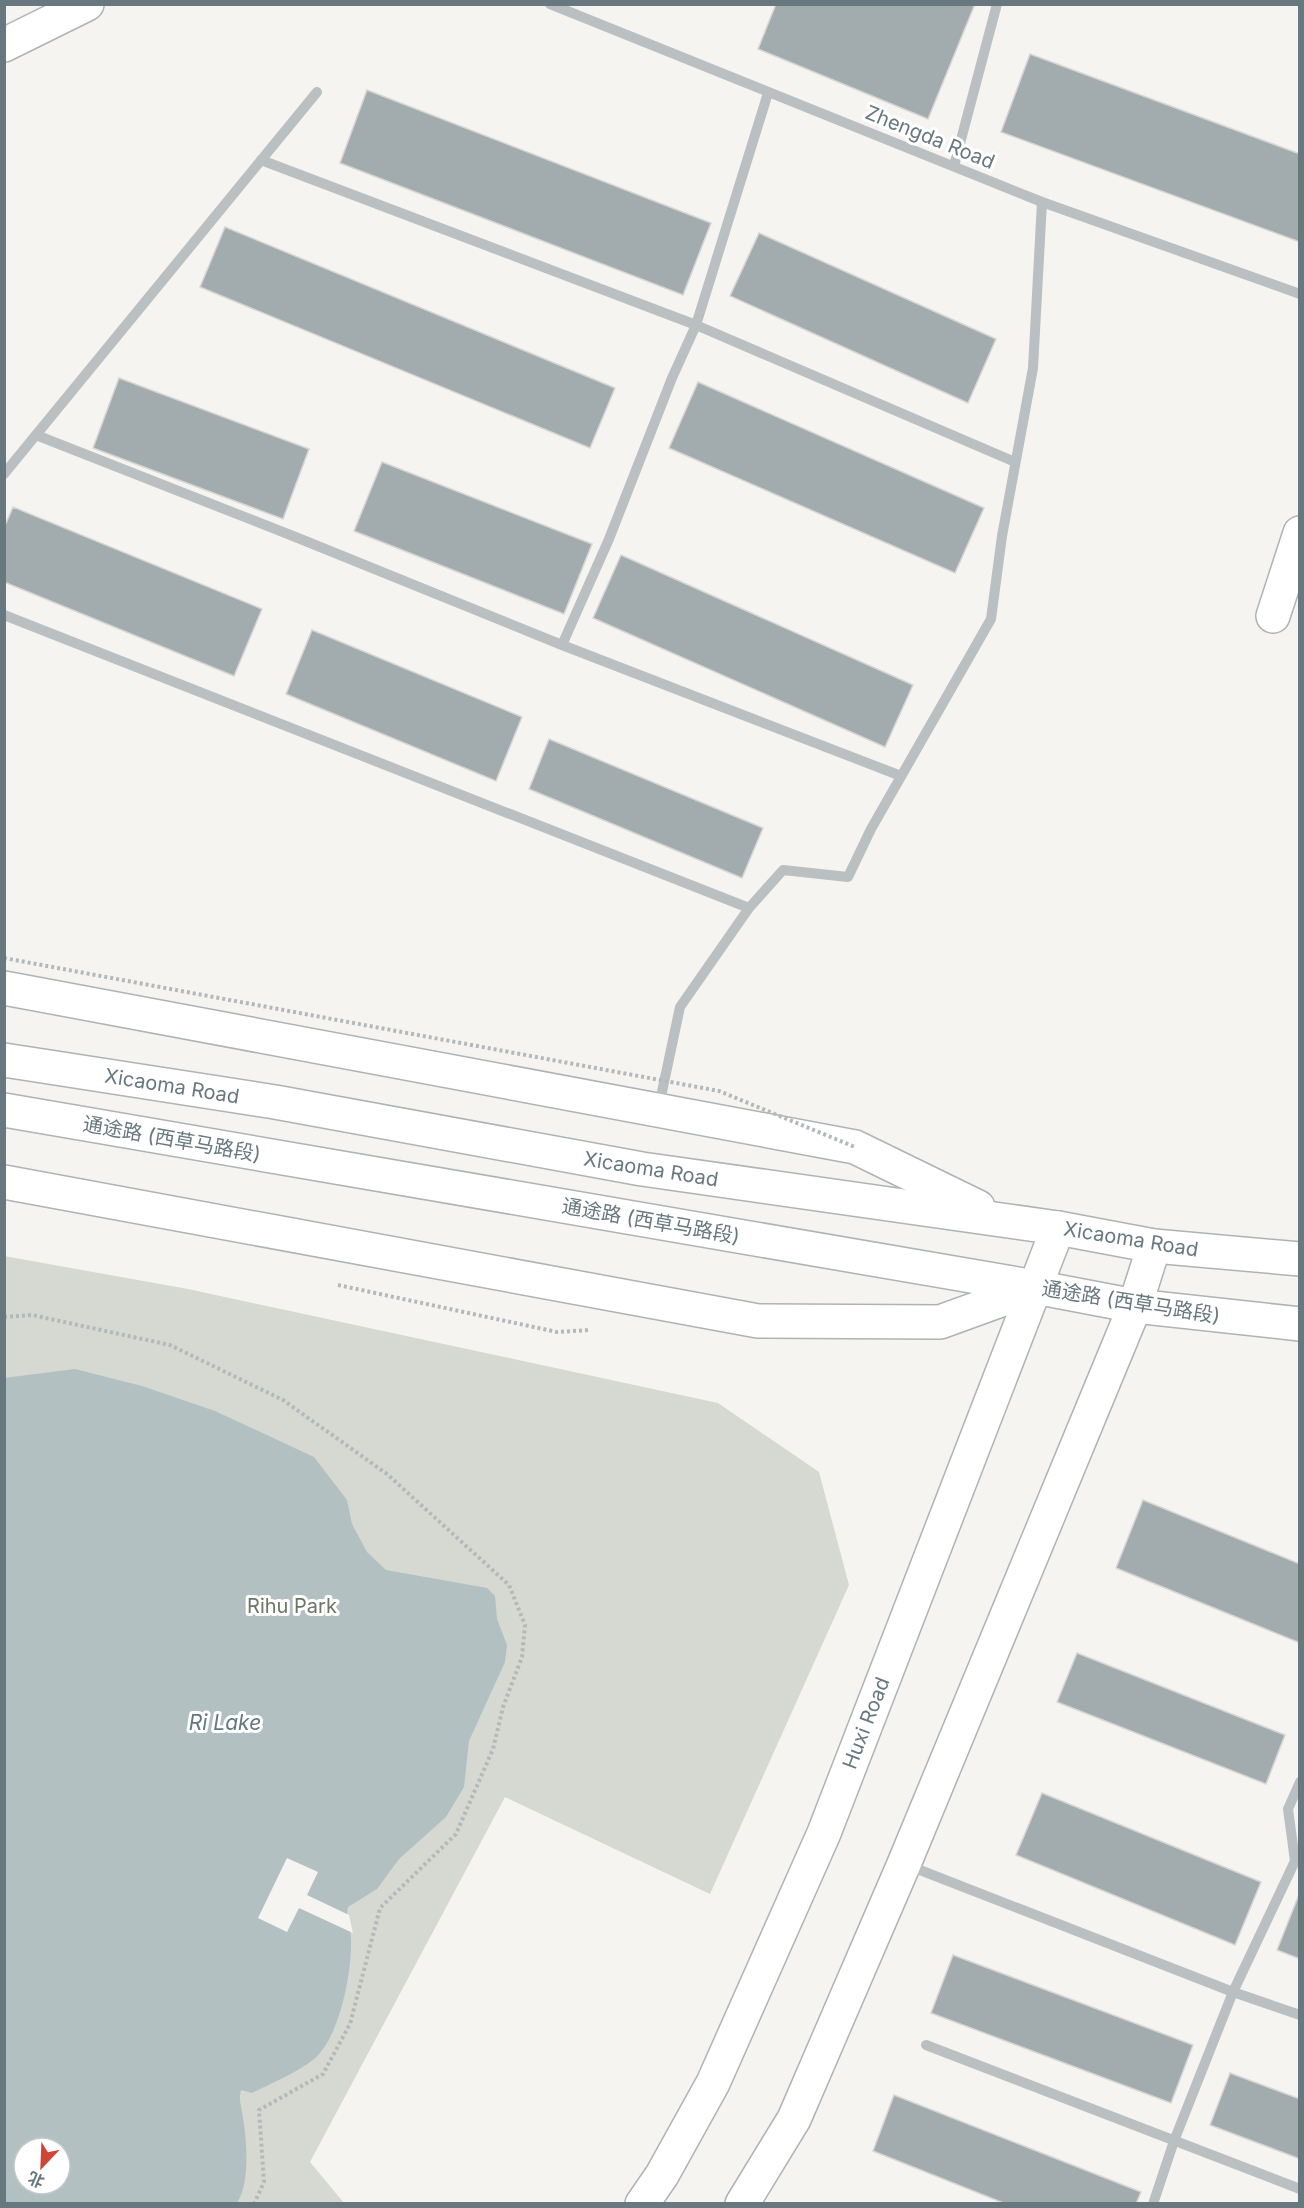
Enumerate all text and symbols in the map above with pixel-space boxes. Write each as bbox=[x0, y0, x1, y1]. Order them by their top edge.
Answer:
street label: Zhengda Road bbox=[862, 100, 998, 174]
street label: Xicaoma Road bbox=[103, 1064, 241, 1108]
street label: 通途路 (西草马路段) bbox=[81, 1112, 263, 1166]
street label: Xicaoma Road bbox=[582, 1147, 720, 1191]
street label: 通途路 (西草马路段) bbox=[560, 1194, 742, 1248]
street label: Xicaoma Road bbox=[1062, 1217, 1200, 1261]
street label: 通途路 (西草马路段) bbox=[1040, 1276, 1222, 1328]
park label: Rihu Park bbox=[247, 1594, 337, 1618]
street label: Huxi Road bbox=[838, 1674, 894, 1772]
water label: Ri Lake bbox=[189, 1710, 261, 1735]
north arrow bbox=[12, 2136, 72, 2196]
text: 北 bbox=[25, 2167, 47, 2192]

